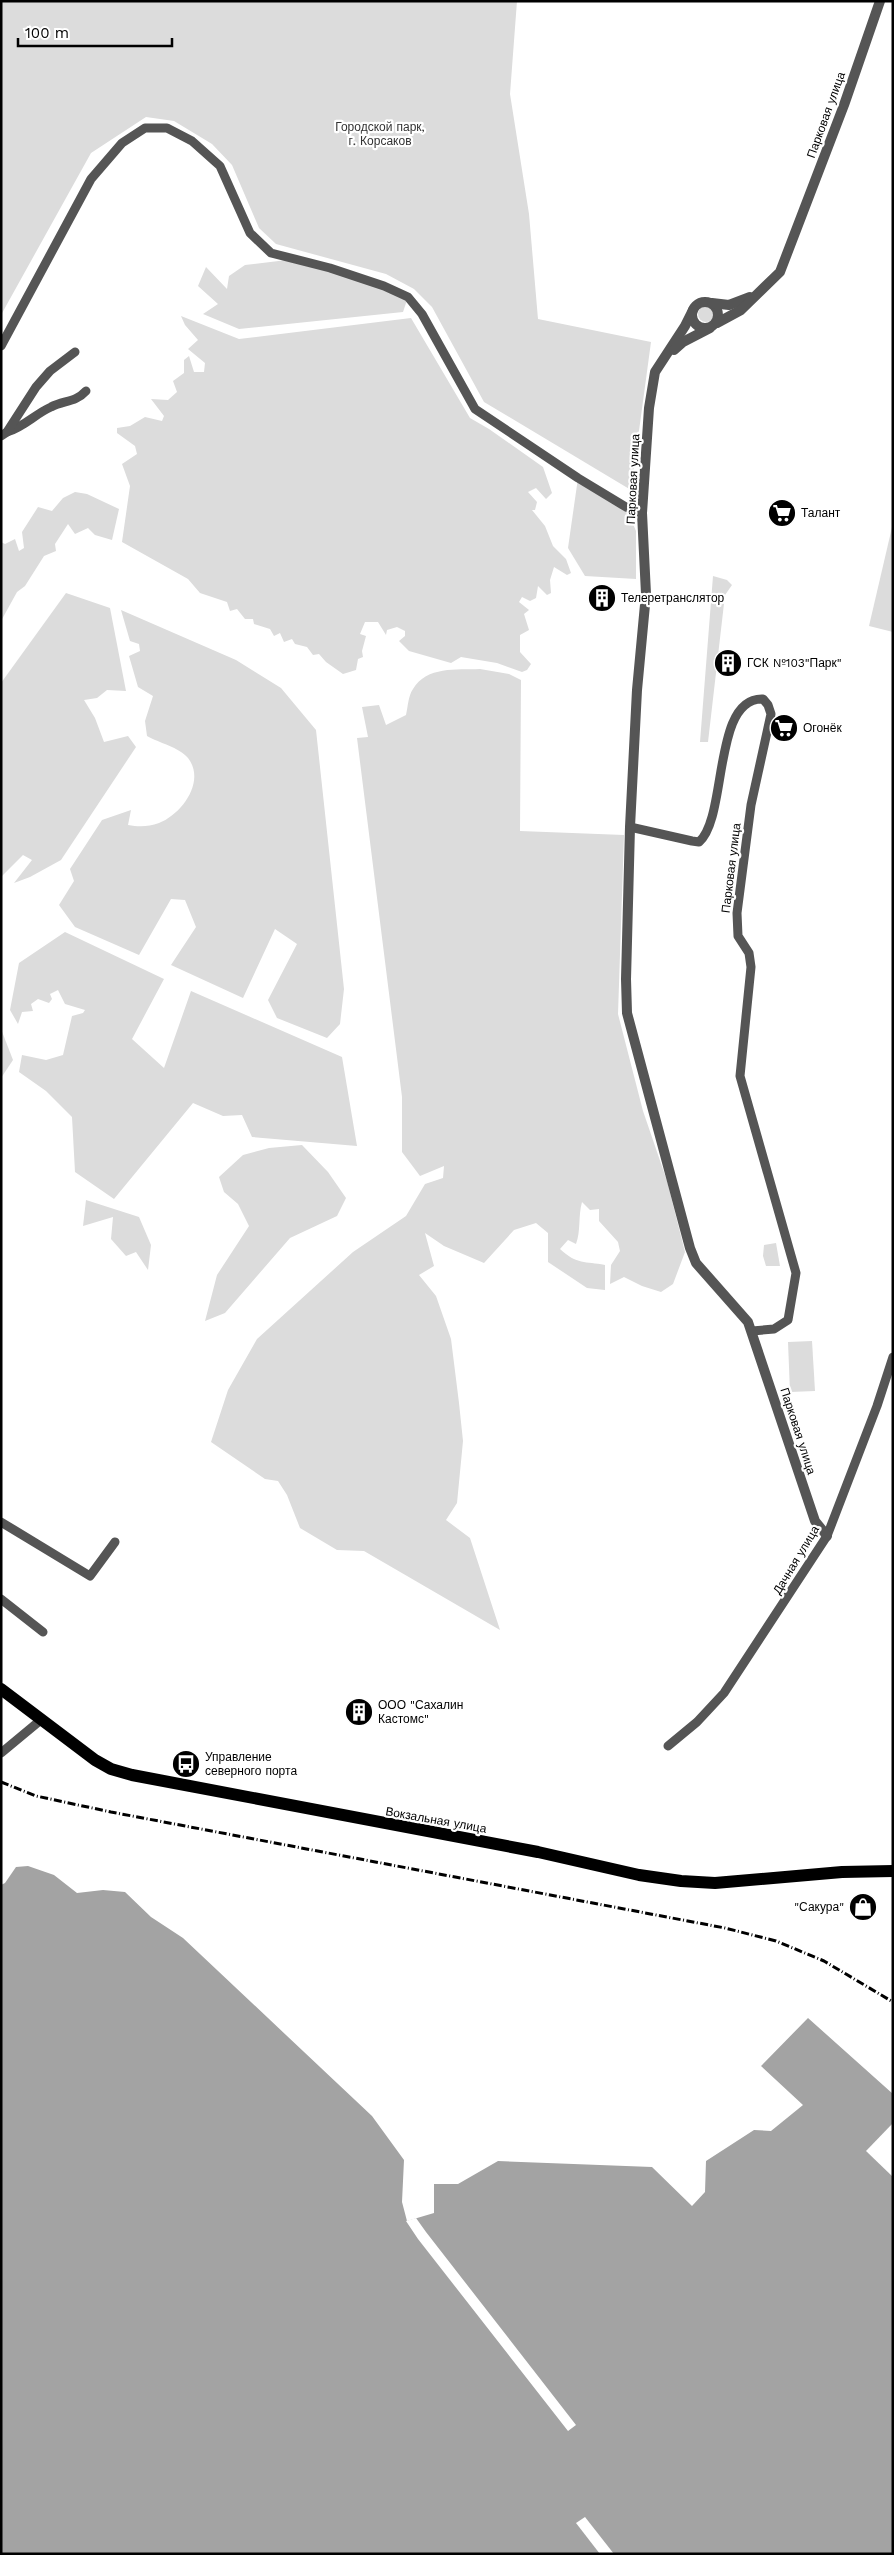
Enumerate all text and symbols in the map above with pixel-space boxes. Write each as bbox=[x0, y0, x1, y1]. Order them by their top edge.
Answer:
scale bar bbox=[18, 15, 171, 47]
text: 100 m bbox=[25, 24, 69, 42]
street label: Парковая улица bbox=[804, 70, 848, 160]
park label: Городской парк, г. Корсаков bbox=[335, 120, 425, 148]
street label: Парковая улица bbox=[624, 433, 642, 525]
supermarket icon: Талант bbox=[767, 498, 797, 528]
place label: Талант bbox=[801, 506, 841, 520]
building icon: Телеретранслятор bbox=[587, 583, 617, 613]
place label: Телеретранслятор bbox=[621, 591, 725, 605]
building icon: ГСК №103"Парк" bbox=[713, 648, 743, 678]
place label: ГСК №103"Парк" bbox=[747, 656, 842, 670]
supermarket icon: Огонёк bbox=[769, 713, 799, 743]
place label: Огонёк bbox=[803, 721, 842, 735]
street label: Парковая улица bbox=[719, 822, 744, 914]
street label: Парковая улица bbox=[777, 1386, 819, 1477]
street label: Дачная улица bbox=[770, 1523, 822, 1597]
building icon: ООО "Сахалин Кастомс" bbox=[344, 1697, 374, 1727]
place label: ООО "Сахалин Кастомс" bbox=[378, 1698, 463, 1726]
bus stop icon: Управление северного порта bbox=[171, 1749, 201, 1779]
place label: Управление северного порта bbox=[205, 1750, 297, 1778]
street label: Вокзальная улица bbox=[384, 1804, 488, 1836]
shop icon: "Сакура" bbox=[848, 1892, 878, 1922]
place label: "Сакура" bbox=[794, 1900, 844, 1914]

